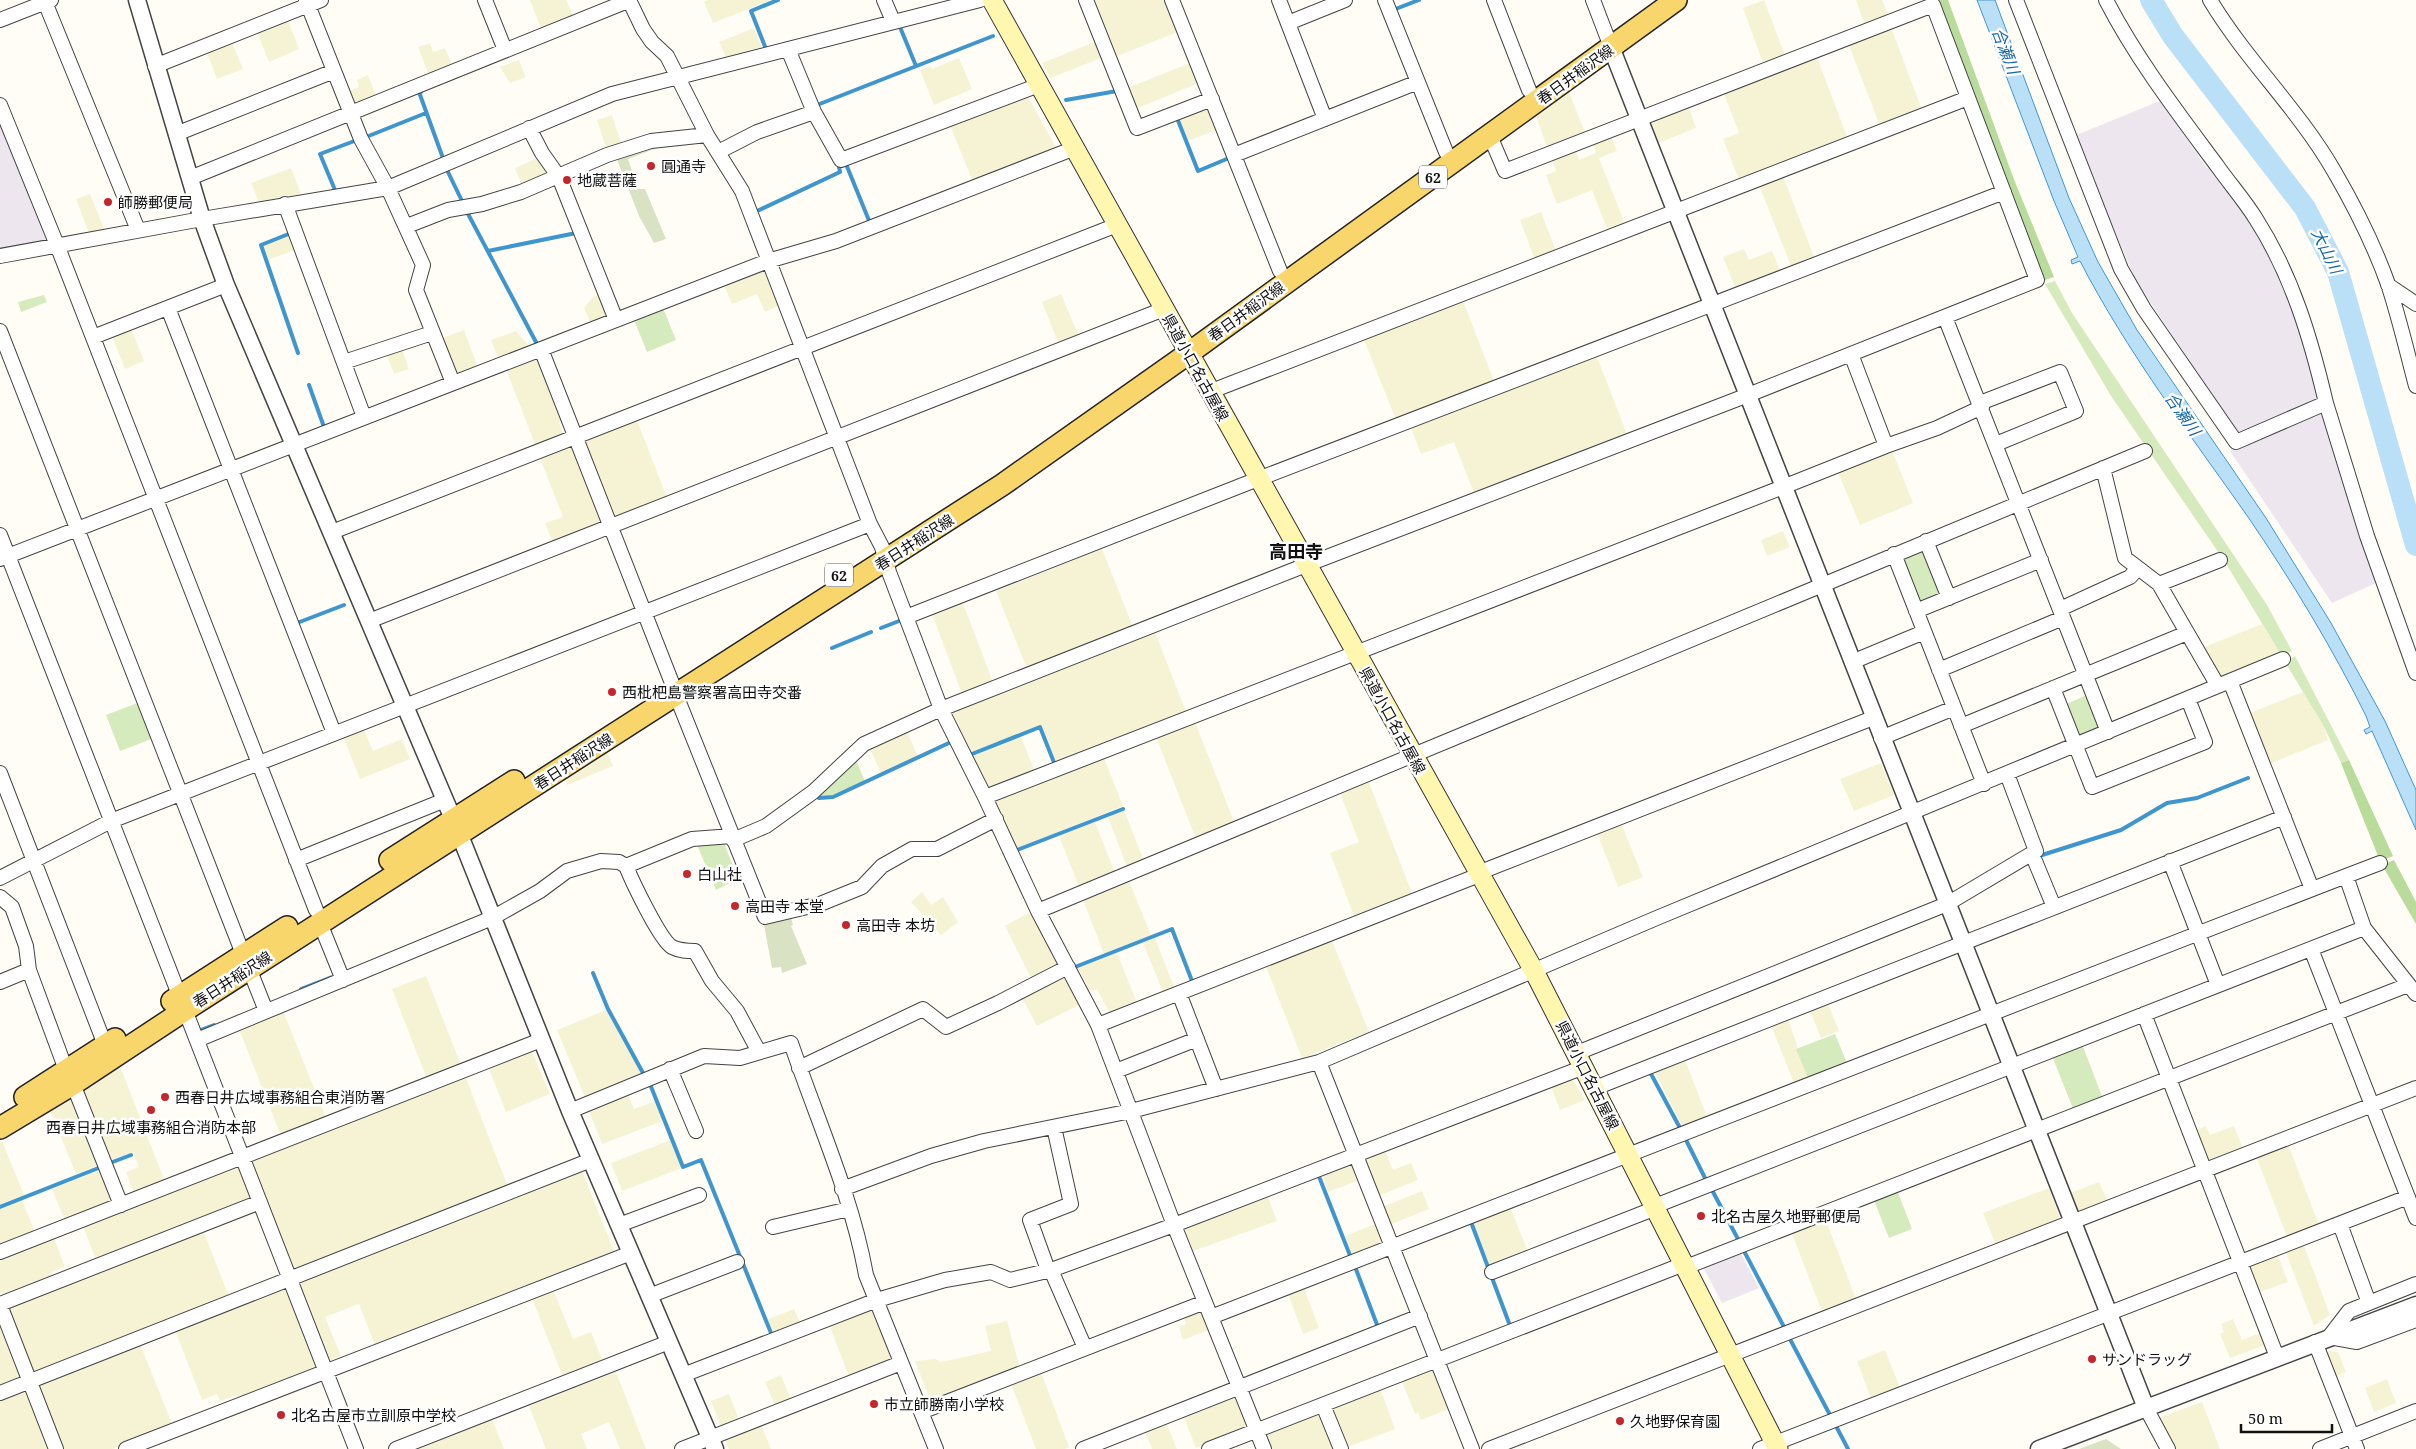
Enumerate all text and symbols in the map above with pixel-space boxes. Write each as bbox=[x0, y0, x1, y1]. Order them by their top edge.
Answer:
water label: 合瀬川 bbox=[1987, 25, 2026, 79]
street label: 春日井稲沢線 bbox=[1533, 39, 1617, 109]
place label: 圓通寺 bbox=[661, 156, 706, 176]
marker: 圓通寺 bbox=[645, 160, 657, 172]
road number: 62 bbox=[1419, 166, 1447, 188]
place label: 地蔵菩薩 bbox=[577, 170, 637, 190]
marker: 地蔵菩薩 bbox=[561, 174, 573, 186]
place label: 師勝郵便局 bbox=[118, 192, 193, 212]
marker: 師勝郵便局 bbox=[102, 196, 114, 208]
water label: 大山川 bbox=[2307, 225, 2348, 279]
street label: 春日井稲沢線 bbox=[1204, 276, 1288, 346]
street label: 県道小口名古屋線 bbox=[1158, 310, 1234, 424]
water label: 合瀬川 bbox=[2160, 388, 2207, 442]
street label: 春日井稲沢線 bbox=[871, 509, 957, 575]
district label: 高田寺 bbox=[1269, 539, 1323, 563]
road number: 62 bbox=[825, 564, 853, 586]
street label: 県道小口名古屋線 bbox=[1355, 663, 1431, 777]
place label: 西枇杷島警察署高田寺交番 bbox=[622, 682, 802, 702]
marker: 西枇杷島警察署高田寺交番 bbox=[606, 686, 618, 698]
street label: 春日井稲沢線 bbox=[530, 728, 616, 794]
place label: 白山社 bbox=[697, 864, 742, 884]
marker: 白山社 bbox=[681, 868, 693, 880]
place label: 高田寺 本堂 bbox=[745, 896, 824, 916]
marker: 高田寺 本堂 bbox=[729, 900, 741, 912]
place label: 高田寺 本坊 bbox=[856, 915, 935, 935]
marker: 高田寺 本坊 bbox=[840, 919, 852, 931]
street label: 春日井稲沢線 bbox=[189, 946, 275, 1012]
street label: 県道小口名古屋線 bbox=[1552, 1017, 1624, 1133]
place label: 西春日井広域事務組合東消防署 bbox=[175, 1087, 385, 1107]
marker: 西春日井広域事務組合東消防署 bbox=[159, 1091, 171, 1103]
marker: 西春日井広域事務組合消防本部 bbox=[145, 1104, 157, 1116]
place label: 西春日井広域事務組合消防本部 bbox=[46, 1117, 256, 1137]
place label: 北名古屋久地野郵便局 bbox=[1711, 1206, 1861, 1226]
marker: 北名古屋久地野郵便局 bbox=[1695, 1210, 1707, 1222]
place label: サンドラッグ bbox=[2102, 1349, 2192, 1369]
marker: サンドラッグ bbox=[2086, 1353, 2098, 1365]
place label: 市立師勝南小学校 bbox=[884, 1394, 1004, 1414]
marker: 市立師勝南小学校 bbox=[868, 1398, 880, 1410]
scale bar bbox=[2241, 1402, 2332, 1434]
place label: 北名古屋市立訓原中学校 bbox=[291, 1405, 456, 1425]
text: 50 m bbox=[2248, 1408, 2283, 1428]
marker: 北名古屋市立訓原中学校 bbox=[275, 1409, 287, 1421]
place label: 久地野保育園 bbox=[1630, 1411, 1720, 1431]
marker: 久地野保育園 bbox=[1614, 1415, 1626, 1427]

